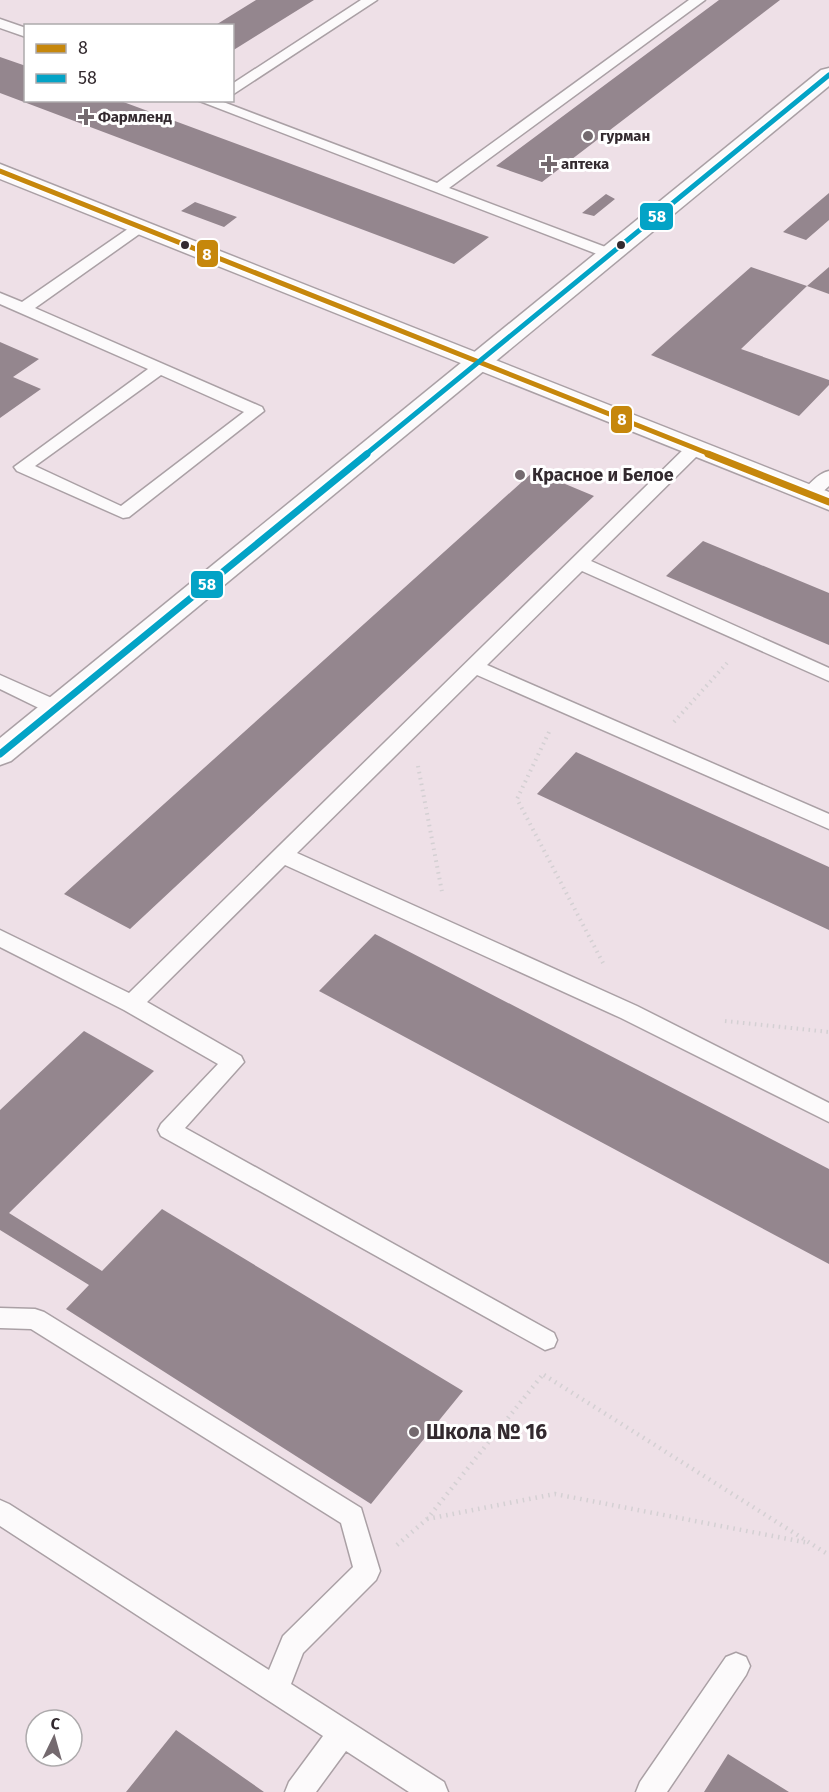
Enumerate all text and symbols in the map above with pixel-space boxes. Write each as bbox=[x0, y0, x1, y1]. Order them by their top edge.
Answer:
legend bbox=[24, 24, 234, 102]
text: 8 bbox=[78, 37, 88, 59]
text: 58 bbox=[78, 67, 97, 89]
place label: Фармленд bbox=[98, 108, 173, 126]
marker: Фармленд bbox=[79, 110, 93, 124]
place label: гурман bbox=[600, 127, 650, 145]
marker: гурман bbox=[581, 129, 595, 143]
place label: аптека bbox=[561, 155, 609, 173]
marker: аптека bbox=[542, 157, 556, 171]
line badge: 58 bbox=[639, 202, 674, 231]
text: 58 bbox=[648, 207, 666, 226]
unlabelled marker bbox=[179, 239, 191, 251]
line badge: 8 bbox=[196, 239, 219, 268]
unlabelled marker bbox=[615, 239, 627, 251]
text: 8 bbox=[202, 245, 212, 264]
line badge: 8 bbox=[610, 405, 633, 434]
text: 8 bbox=[617, 410, 627, 429]
place label: Красное и Белое bbox=[532, 464, 674, 486]
marker: Красное и Белое bbox=[513, 468, 527, 482]
line badge: 58 bbox=[190, 570, 224, 599]
text: 58 bbox=[198, 575, 216, 594]
place label: Школа № 16 bbox=[426, 1419, 547, 1445]
marker: Школа № 16 bbox=[407, 1425, 421, 1439]
north arrow bbox=[24, 1708, 84, 1768]
text: С bbox=[50, 1714, 61, 1733]

